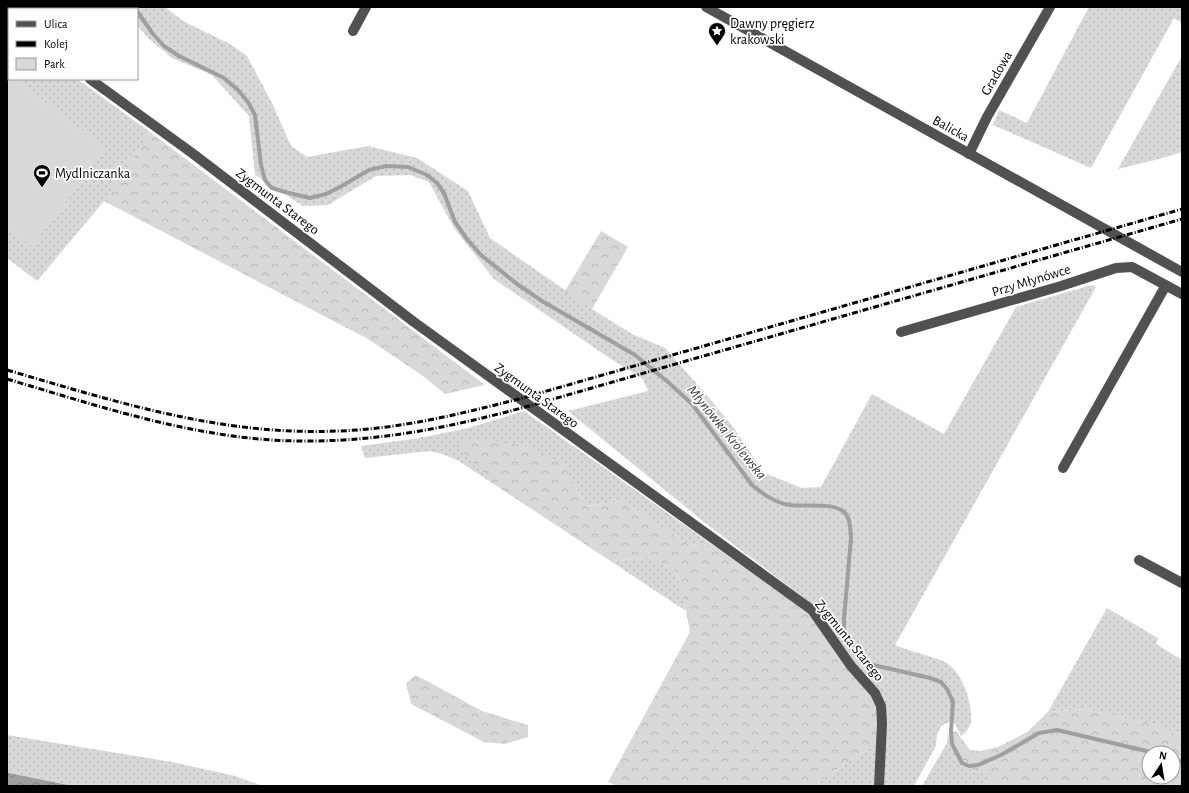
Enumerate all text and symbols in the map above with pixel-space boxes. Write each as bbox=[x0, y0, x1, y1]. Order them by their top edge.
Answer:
legend bbox=[8, 8, 138, 80]
place label: Dawny pręgierz krakowski bbox=[730, 17, 815, 47]
text: Ulica bbox=[44, 18, 68, 30]
place icon: Dawny pręgierz krakowski bbox=[707, 21, 727, 46]
text: Kolej bbox=[44, 38, 68, 51]
street label: Gradowa bbox=[979, 49, 1015, 98]
text: Park bbox=[44, 58, 65, 70]
street label: Balicka bbox=[930, 113, 971, 145]
sports icon: Mydlniczanka bbox=[32, 163, 52, 188]
street label: Zygmunta Starego bbox=[233, 166, 322, 238]
place label: Mydlniczanka bbox=[55, 167, 131, 181]
street label: Przy Młynówce bbox=[990, 262, 1072, 300]
street label: Zygmunta Starego bbox=[492, 361, 581, 431]
water label: Młynówka Królewska bbox=[684, 382, 769, 482]
street label: Zygmunta Starego bbox=[812, 597, 886, 684]
north arrow bbox=[1141, 745, 1181, 785]
text: N bbox=[1158, 750, 1168, 762]

